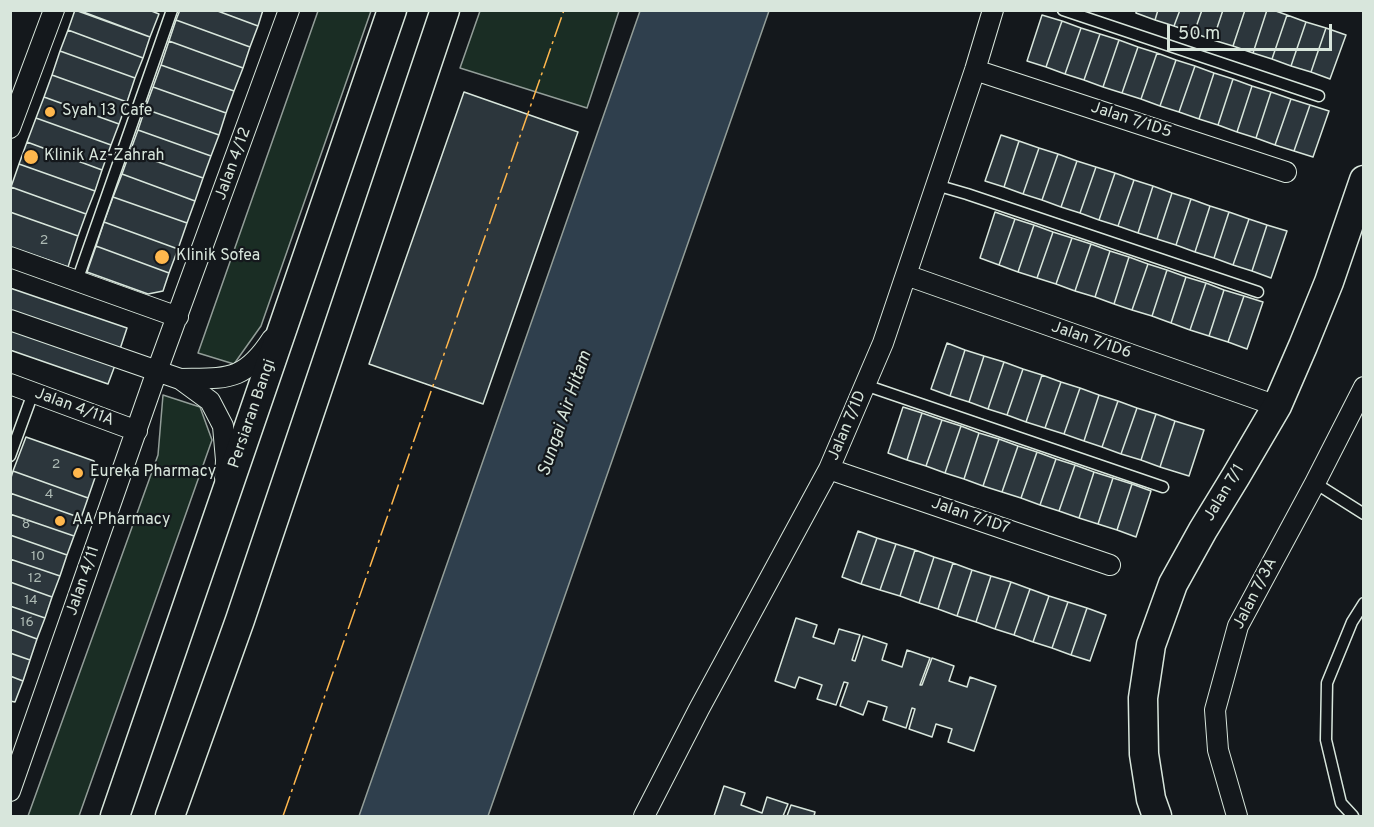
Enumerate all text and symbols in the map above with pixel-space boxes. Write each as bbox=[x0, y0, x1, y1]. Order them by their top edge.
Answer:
scale bar bbox=[1170, 12, 1335, 50]
text: 50 m bbox=[1178, 23, 1220, 46]
street label: Jalan 7/1D5 bbox=[1088, 99, 1174, 143]
place label: Syah 13 Cafe bbox=[62, 102, 152, 122]
marker: Syah 13 Cafe bbox=[43, 105, 57, 119]
street label: Jalan 4/12 bbox=[212, 125, 256, 203]
place label: Klinik Az-Zahrah bbox=[44, 147, 165, 167]
marker: Klinik Az-Zahrah bbox=[22, 148, 40, 166]
house number: 2 bbox=[40, 233, 48, 249]
place label: Klinik Sofea bbox=[176, 247, 260, 267]
marker: Klinik Sofea bbox=[153, 248, 171, 266]
street label: Jalan 7/1D6 bbox=[1048, 318, 1134, 364]
water label: Sungai Air Hitam bbox=[534, 348, 598, 480]
street label: Persiaran Bangi bbox=[225, 357, 281, 471]
street label: Jalan 4/11A bbox=[32, 385, 116, 431]
street label: Jalan 7/1D bbox=[825, 388, 871, 464]
house number: 2 bbox=[52, 457, 60, 473]
street label: Jalan 7/1 bbox=[1201, 461, 1249, 525]
place label: Eureka Pharmacy bbox=[90, 463, 216, 483]
marker: Eureka Pharmacy bbox=[71, 466, 85, 480]
house number: 4 bbox=[45, 487, 53, 503]
street label: Jalan 7/1D7 bbox=[928, 495, 1012, 539]
place label: AA Pharmacy bbox=[72, 511, 170, 531]
marker: AA Pharmacy bbox=[53, 514, 67, 528]
house number: 8 bbox=[22, 517, 30, 533]
street label: Jalan 4/11 bbox=[63, 544, 105, 618]
house number: 10 bbox=[31, 549, 45, 565]
street label: Jalan 7/3A bbox=[1230, 555, 1282, 633]
house number: 12 bbox=[28, 571, 42, 587]
house number: 14 bbox=[24, 593, 38, 609]
house number: 16 bbox=[20, 615, 34, 631]

